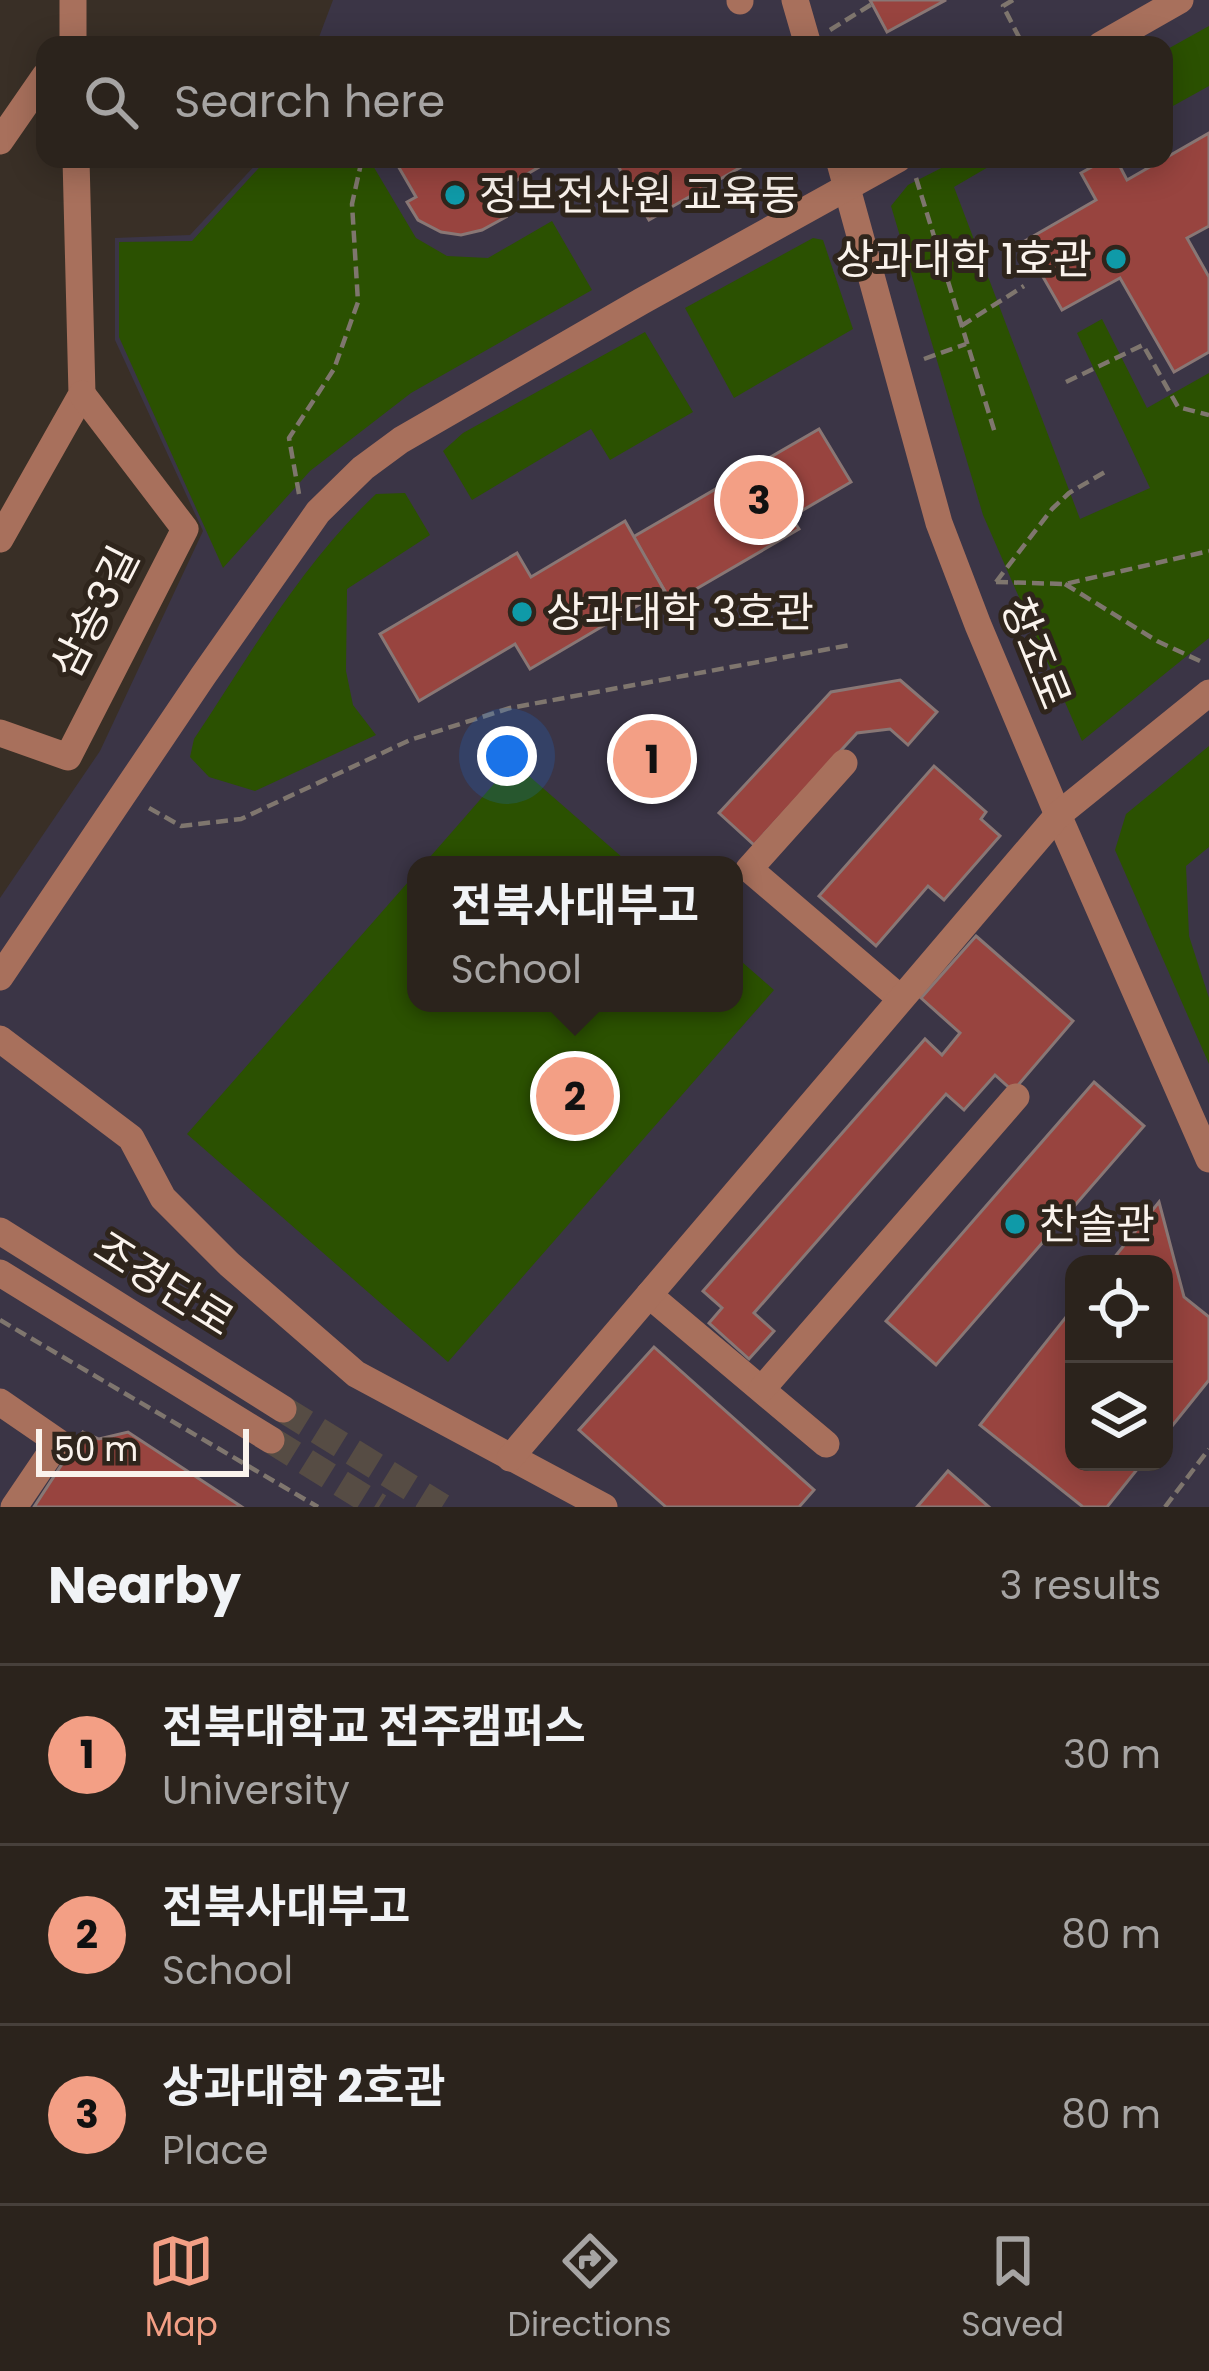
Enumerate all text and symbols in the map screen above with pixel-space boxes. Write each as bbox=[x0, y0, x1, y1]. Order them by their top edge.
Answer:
search box bbox=[36, 36, 1173, 168]
icon: search bbox=[78, 69, 144, 135]
text: Search here bbox=[174, 70, 445, 133]
place label: 정보전산원 교육동 bbox=[479, 166, 799, 225]
marker: 정보전산원 교육동 bbox=[442, 182, 468, 208]
place label: 상과대학 1호관 bbox=[836, 230, 1092, 289]
marker: 상과대학 1호관 bbox=[1103, 246, 1129, 272]
pin: 3 bbox=[720, 455, 798, 545]
street label: 삼송3길 bbox=[37, 536, 153, 688]
place label: 상과대학 3호관 bbox=[546, 583, 814, 642]
street label: 창조로 bbox=[987, 588, 1085, 718]
marker: 상과대학 3호관 bbox=[509, 599, 535, 625]
pin: 1 bbox=[613, 714, 691, 804]
your location bbox=[477, 726, 537, 786]
popup bbox=[407, 856, 743, 1012]
text: 전북사대부고 bbox=[451, 874, 699, 937]
text: School bbox=[451, 942, 582, 997]
pin: 2 bbox=[536, 1051, 614, 1141]
place label: 찬솔관 bbox=[1039, 1195, 1155, 1254]
marker: 찬솔관 bbox=[1002, 1211, 1028, 1237]
street label: 조경단로 bbox=[83, 1218, 245, 1350]
map controls bbox=[1065, 1255, 1173, 1471]
button: locate bbox=[1065, 1255, 1173, 1363]
button: layers bbox=[1065, 1363, 1173, 1471]
scale bar bbox=[36, 1423, 249, 1476]
text: 50 m bbox=[54, 1426, 138, 1473]
text: Nearby bbox=[48, 1549, 241, 1621]
text: 3 results bbox=[999, 1558, 1161, 1613]
text: 전북대학교 전주캠퍼스 bbox=[162, 1695, 586, 1758]
text: 1 bbox=[80, 1727, 94, 1782]
text: 30 m bbox=[1063, 1727, 1161, 1782]
text: University bbox=[162, 1763, 350, 1818]
text: 전북사대부고 bbox=[162, 1875, 410, 1938]
text: 2 bbox=[76, 1907, 98, 1962]
text: 80 m bbox=[1061, 1907, 1161, 1962]
text: School bbox=[162, 1943, 293, 1998]
text: 상과대학 2호관 bbox=[162, 2055, 446, 2118]
text: 3 bbox=[75, 2087, 99, 2142]
text: 80 m bbox=[1061, 2087, 1161, 2142]
text: Place bbox=[162, 2123, 268, 2178]
tab: Map bbox=[145, 2228, 218, 2350]
tab: Directions bbox=[508, 2228, 671, 2350]
tab: Saved bbox=[961, 2228, 1064, 2350]

